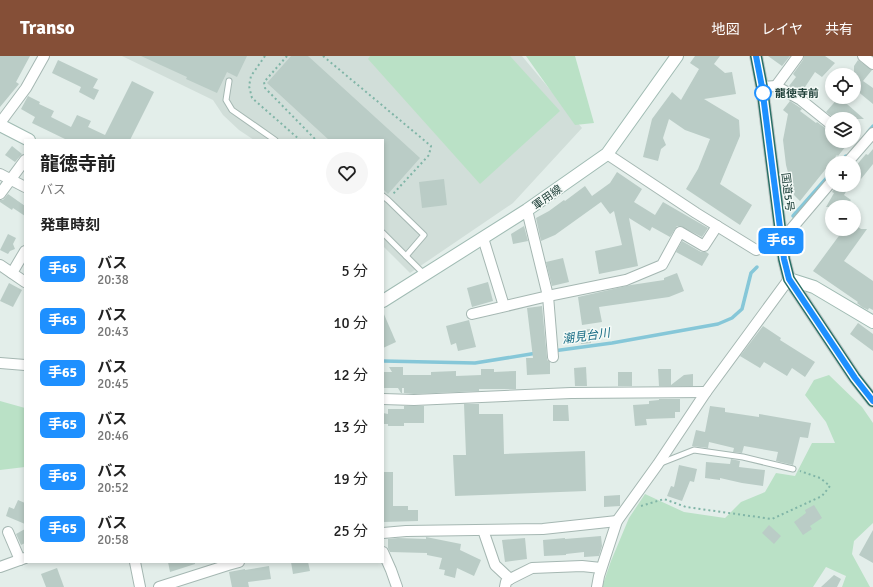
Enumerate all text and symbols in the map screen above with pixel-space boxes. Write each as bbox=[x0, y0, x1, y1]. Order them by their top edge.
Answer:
text: Transo bbox=[20, 16, 75, 40]
text: 地図 bbox=[711, 21, 739, 38]
text: レイヤ bbox=[761, 21, 803, 38]
text: 共有 bbox=[825, 21, 853, 38]
map controls bbox=[825, 68, 861, 236]
button: locate bbox=[825, 68, 861, 104]
marker: 龍徳寺前 bbox=[754, 84, 772, 102]
place label: 龍徳寺前 bbox=[775, 87, 819, 100]
button: layers bbox=[825, 112, 861, 148]
text: 龍徳寺前 bbox=[40, 152, 116, 176]
button: heart bbox=[326, 152, 368, 194]
button: + bbox=[825, 156, 861, 192]
street label: 国道5号 bbox=[779, 172, 796, 212]
text: バス bbox=[40, 182, 66, 198]
street label: 軍用線 bbox=[530, 183, 565, 212]
button: − bbox=[825, 200, 861, 236]
text: 発車時刻 bbox=[40, 216, 100, 234]
line badge: 手65 bbox=[758, 228, 804, 254]
text: 手65 bbox=[766, 232, 796, 249]
text: バス bbox=[97, 254, 127, 272]
text: 手65 bbox=[48, 260, 77, 277]
text: 5 分 bbox=[342, 262, 368, 280]
text: 20:38 bbox=[97, 272, 129, 288]
text: バス bbox=[97, 306, 127, 324]
text: 手65 bbox=[48, 312, 77, 329]
text: 10 分 bbox=[334, 314, 368, 332]
text: 20:43 bbox=[97, 324, 129, 340]
water label: 潮見台川 bbox=[561, 325, 613, 347]
text: バス bbox=[97, 358, 127, 376]
text: 手65 bbox=[48, 364, 77, 381]
text: 12 分 bbox=[334, 366, 368, 384]
text: 20:45 bbox=[97, 376, 129, 392]
text: バス bbox=[97, 410, 127, 428]
text: 手65 bbox=[48, 416, 77, 433]
text: 13 分 bbox=[334, 418, 368, 436]
text: 20:46 bbox=[97, 428, 129, 444]
text: バス bbox=[97, 462, 127, 480]
text: 手65 bbox=[48, 468, 77, 485]
text: 19 分 bbox=[334, 470, 368, 488]
text: 20:52 bbox=[97, 480, 129, 496]
text: バス bbox=[97, 514, 127, 532]
text: 手65 bbox=[48, 520, 77, 537]
text: 25 分 bbox=[334, 522, 368, 540]
text: 20:58 bbox=[97, 532, 129, 548]

